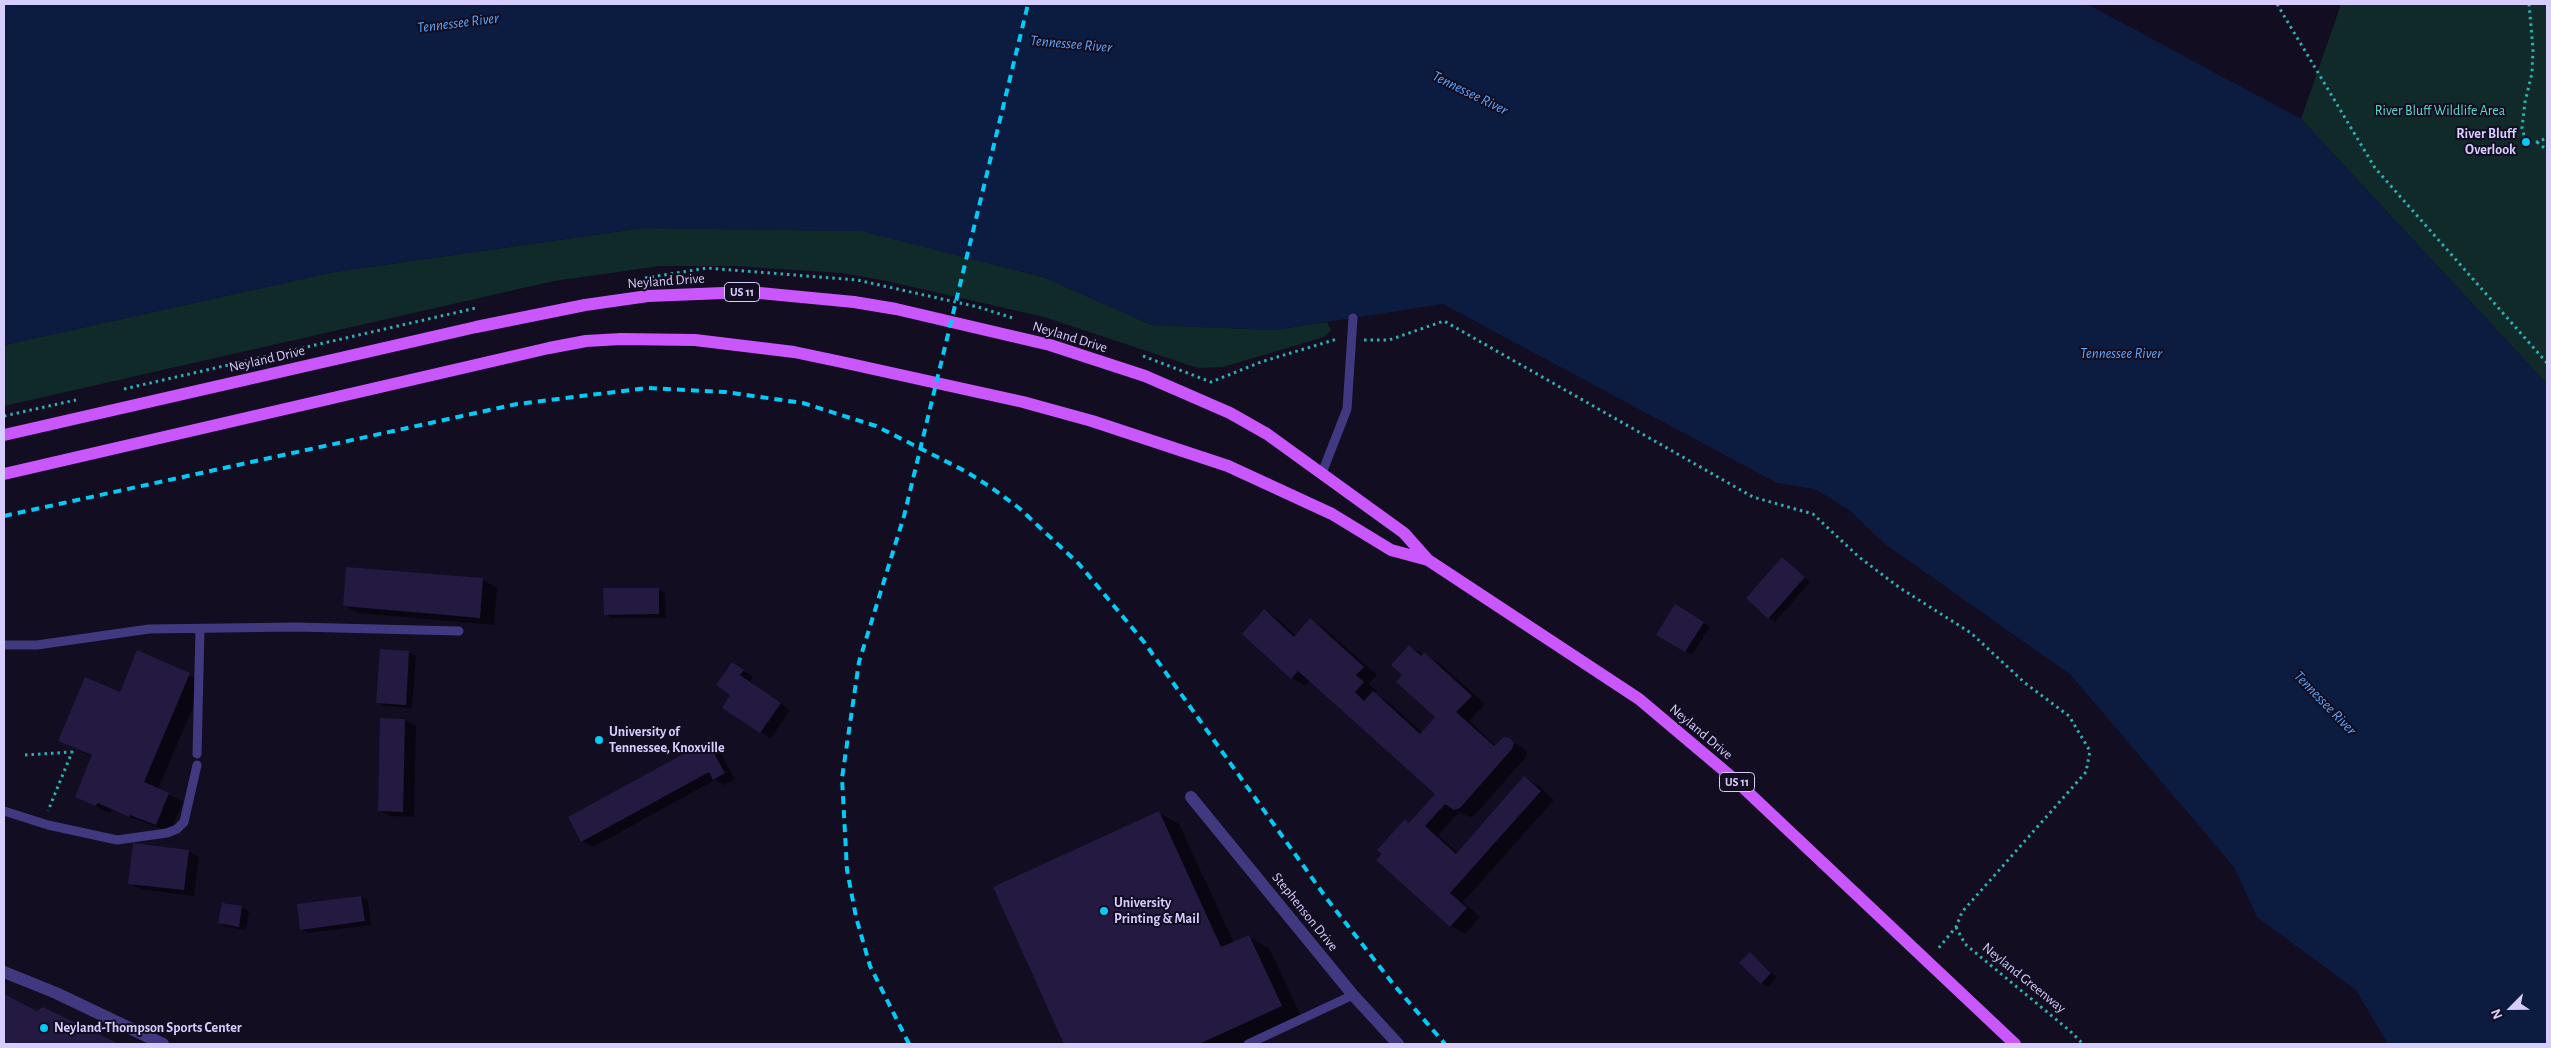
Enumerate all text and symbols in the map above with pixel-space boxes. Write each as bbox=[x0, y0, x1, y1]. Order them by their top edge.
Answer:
water label: Tennessee River bbox=[416, 9, 500, 37]
water label: Tennessee River bbox=[1029, 31, 1113, 57]
water label: Tennessee River bbox=[1429, 67, 1511, 119]
park label: River Bluff Wildlife Area bbox=[2375, 103, 2505, 119]
place label: River Bluff Overlook bbox=[2456, 126, 2516, 158]
marker: River Bluff Overlook bbox=[2520, 136, 2532, 148]
street label: Neyland Drive bbox=[627, 270, 705, 292]
road number: US 11 bbox=[724, 282, 760, 302]
street label: Neyland Drive bbox=[1031, 318, 1109, 356]
street label: Neyland Drive bbox=[227, 342, 307, 376]
water label: Tennessee River bbox=[2080, 344, 2162, 362]
water label: Tennessee River bbox=[2290, 667, 2360, 739]
street label: Neyland Drive bbox=[1666, 701, 1736, 763]
place label: University of Tennessee, Knoxville bbox=[609, 724, 725, 756]
marker: University of Tennessee, Knoxville bbox=[593, 734, 605, 746]
road number: US 11 bbox=[1720, 772, 1754, 792]
street label: Stephenson Drive bbox=[1268, 869, 1342, 955]
place label: University Printing & Mail bbox=[1114, 895, 1200, 928]
marker: University Printing & Mail bbox=[1098, 905, 1110, 917]
street label: Neyland Greenway bbox=[1979, 939, 2069, 1017]
north arrow bbox=[2486, 983, 2536, 1033]
text: N bbox=[2489, 1007, 2506, 1021]
place label: Neyland-Thompson Sports Center bbox=[54, 1020, 242, 1036]
marker: Neyland-Thompson Sports Center bbox=[38, 1022, 50, 1034]

